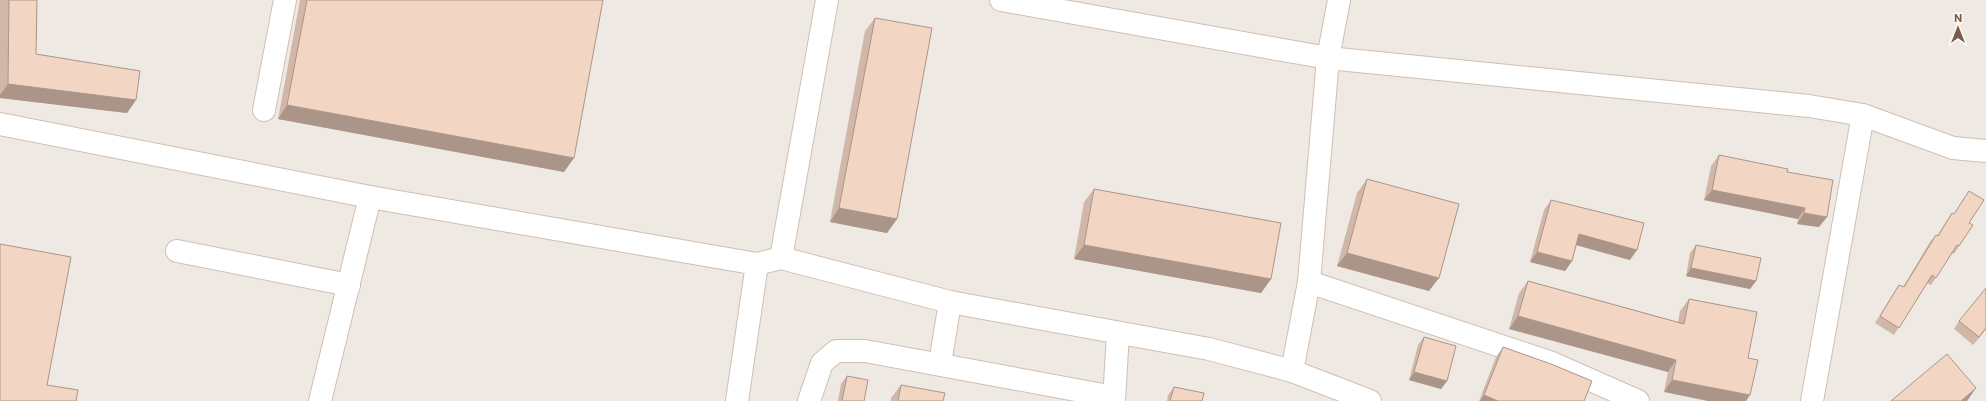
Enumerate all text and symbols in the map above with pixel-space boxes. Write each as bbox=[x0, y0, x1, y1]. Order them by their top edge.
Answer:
north arrow bbox=[1938, 8, 1978, 48]
text: N bbox=[1954, 11, 1962, 24]

